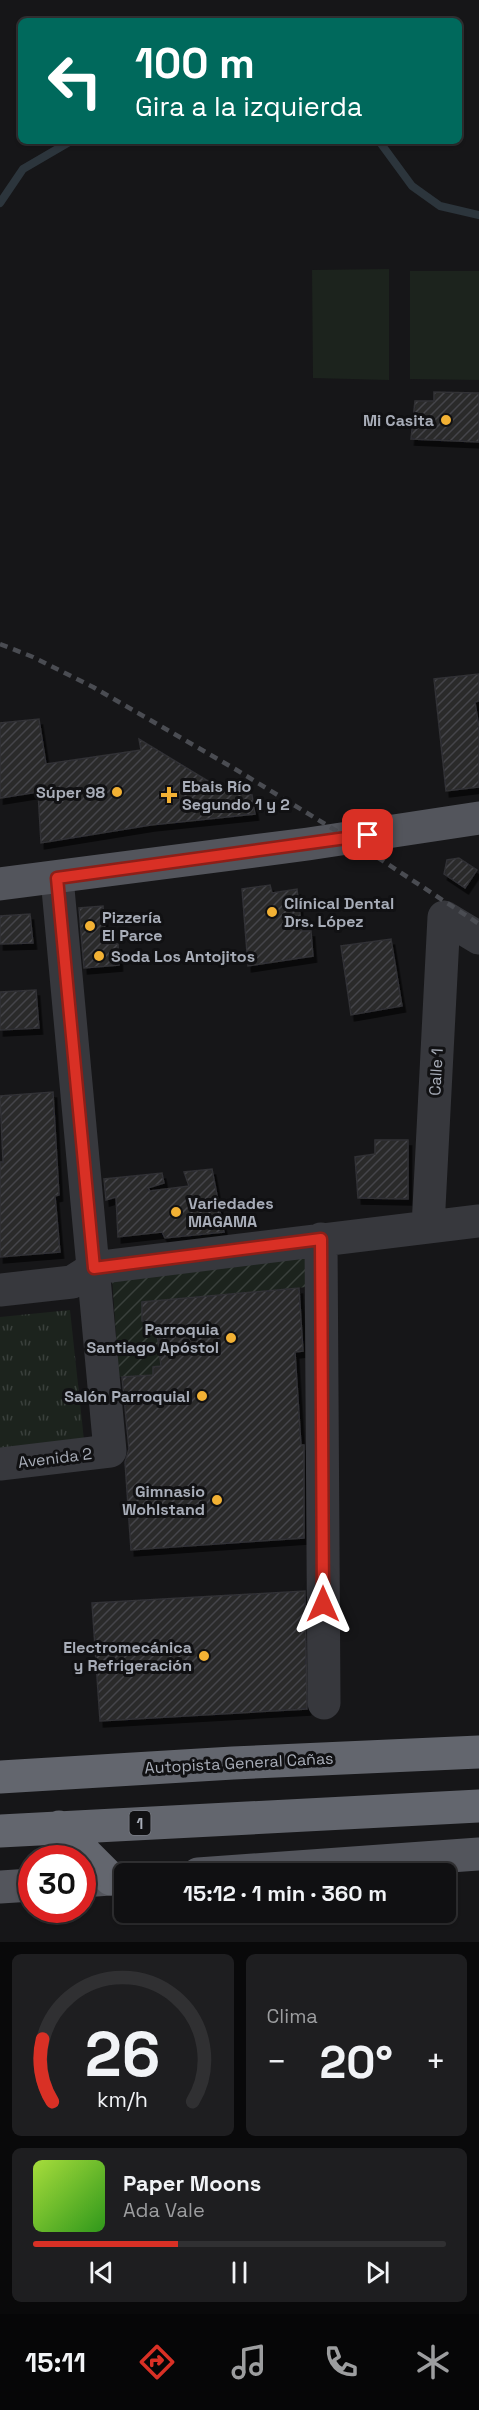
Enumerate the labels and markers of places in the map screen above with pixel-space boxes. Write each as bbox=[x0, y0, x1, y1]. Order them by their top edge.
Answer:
place label: Mi Casita bbox=[363, 410, 434, 431]
marker: Mi Casita bbox=[439, 413, 453, 427]
place label: Ebais Río Segundo 1 y 2 bbox=[182, 776, 290, 815]
place label: Súper 98 bbox=[36, 782, 105, 803]
marker: Súper 98 bbox=[110, 785, 124, 799]
marker: Ebais Río Segundo 1 y 2 bbox=[160, 786, 178, 804]
pin bbox=[342, 809, 393, 860]
place label: Clínical Dental Drs. López bbox=[284, 893, 394, 932]
marker: Clínical Dental Drs. López bbox=[265, 905, 279, 919]
place label: Pizzería El Parce bbox=[102, 907, 163, 946]
marker: Pizzería El Parce bbox=[83, 919, 97, 933]
place label: Soda Los Antojitos bbox=[111, 946, 255, 967]
marker: Soda Los Antojitos bbox=[92, 949, 106, 963]
place label: Variedades MAGAMA bbox=[188, 1193, 274, 1232]
marker: Variedades MAGAMA bbox=[169, 1205, 183, 1219]
place label: Parroquia Santiago Apóstol bbox=[86, 1319, 219, 1358]
marker: Parroquia Santiago Apóstol bbox=[224, 1331, 238, 1345]
place label: Salón Parroquial bbox=[64, 1386, 190, 1407]
marker: Salón Parroquial bbox=[195, 1389, 209, 1403]
place label: Gimnasio Wohlstand bbox=[122, 1481, 205, 1520]
marker: Gimnasio Wohlstand bbox=[210, 1493, 224, 1507]
place label: Electromecánica y Refrigeración bbox=[63, 1637, 192, 1676]
marker: Electromecánica y Refrigeración bbox=[197, 1649, 211, 1663]

